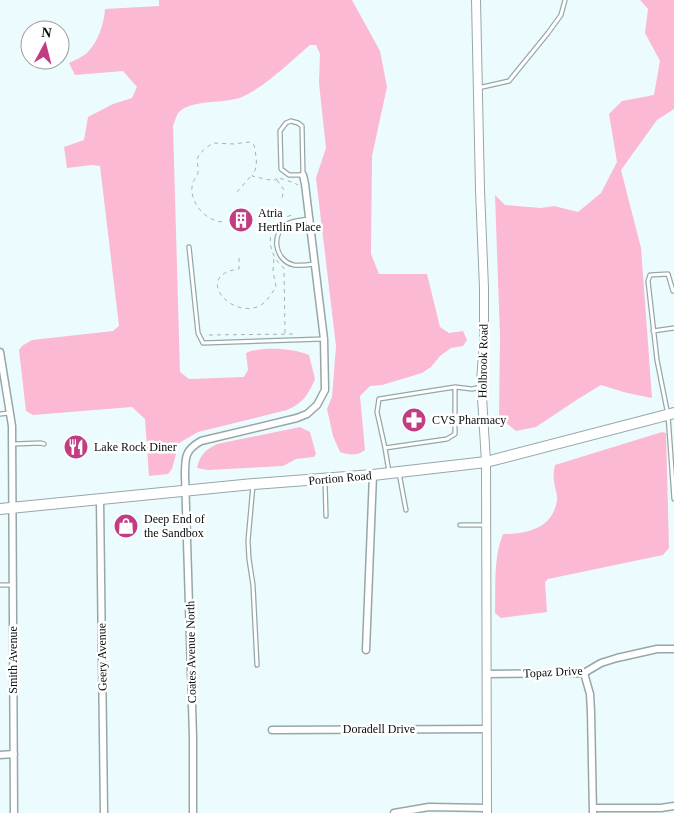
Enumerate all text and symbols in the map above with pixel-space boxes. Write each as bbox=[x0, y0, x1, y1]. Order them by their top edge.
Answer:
north arrow bbox=[20, 20, 70, 70]
text: N bbox=[41, 25, 52, 41]
place label: Atria Hertlin Place bbox=[258, 206, 321, 234]
building icon: Atria Hertlin Place bbox=[228, 207, 254, 233]
street label: Holbrook Road bbox=[475, 324, 491, 398]
pharmacy icon: CVS Pharmacy bbox=[401, 407, 427, 433]
place label: CVS Pharmacy bbox=[432, 413, 506, 427]
restaurant icon: Lake Rock Diner bbox=[63, 434, 89, 460]
place label: Lake Rock Diner bbox=[94, 440, 177, 454]
street label: Portion Road bbox=[308, 468, 372, 488]
place label: Deep End of the Sandbox bbox=[144, 512, 205, 540]
shop icon: Deep End of the Sandbox bbox=[113, 513, 139, 539]
street label: Coates Avenue North bbox=[183, 601, 199, 703]
street label: Geery Avenue bbox=[94, 623, 110, 691]
street label: Smith Avenue bbox=[6, 626, 20, 694]
street label: Topaz Drive bbox=[523, 663, 583, 681]
street label: Doradell Drive bbox=[343, 722, 415, 736]

